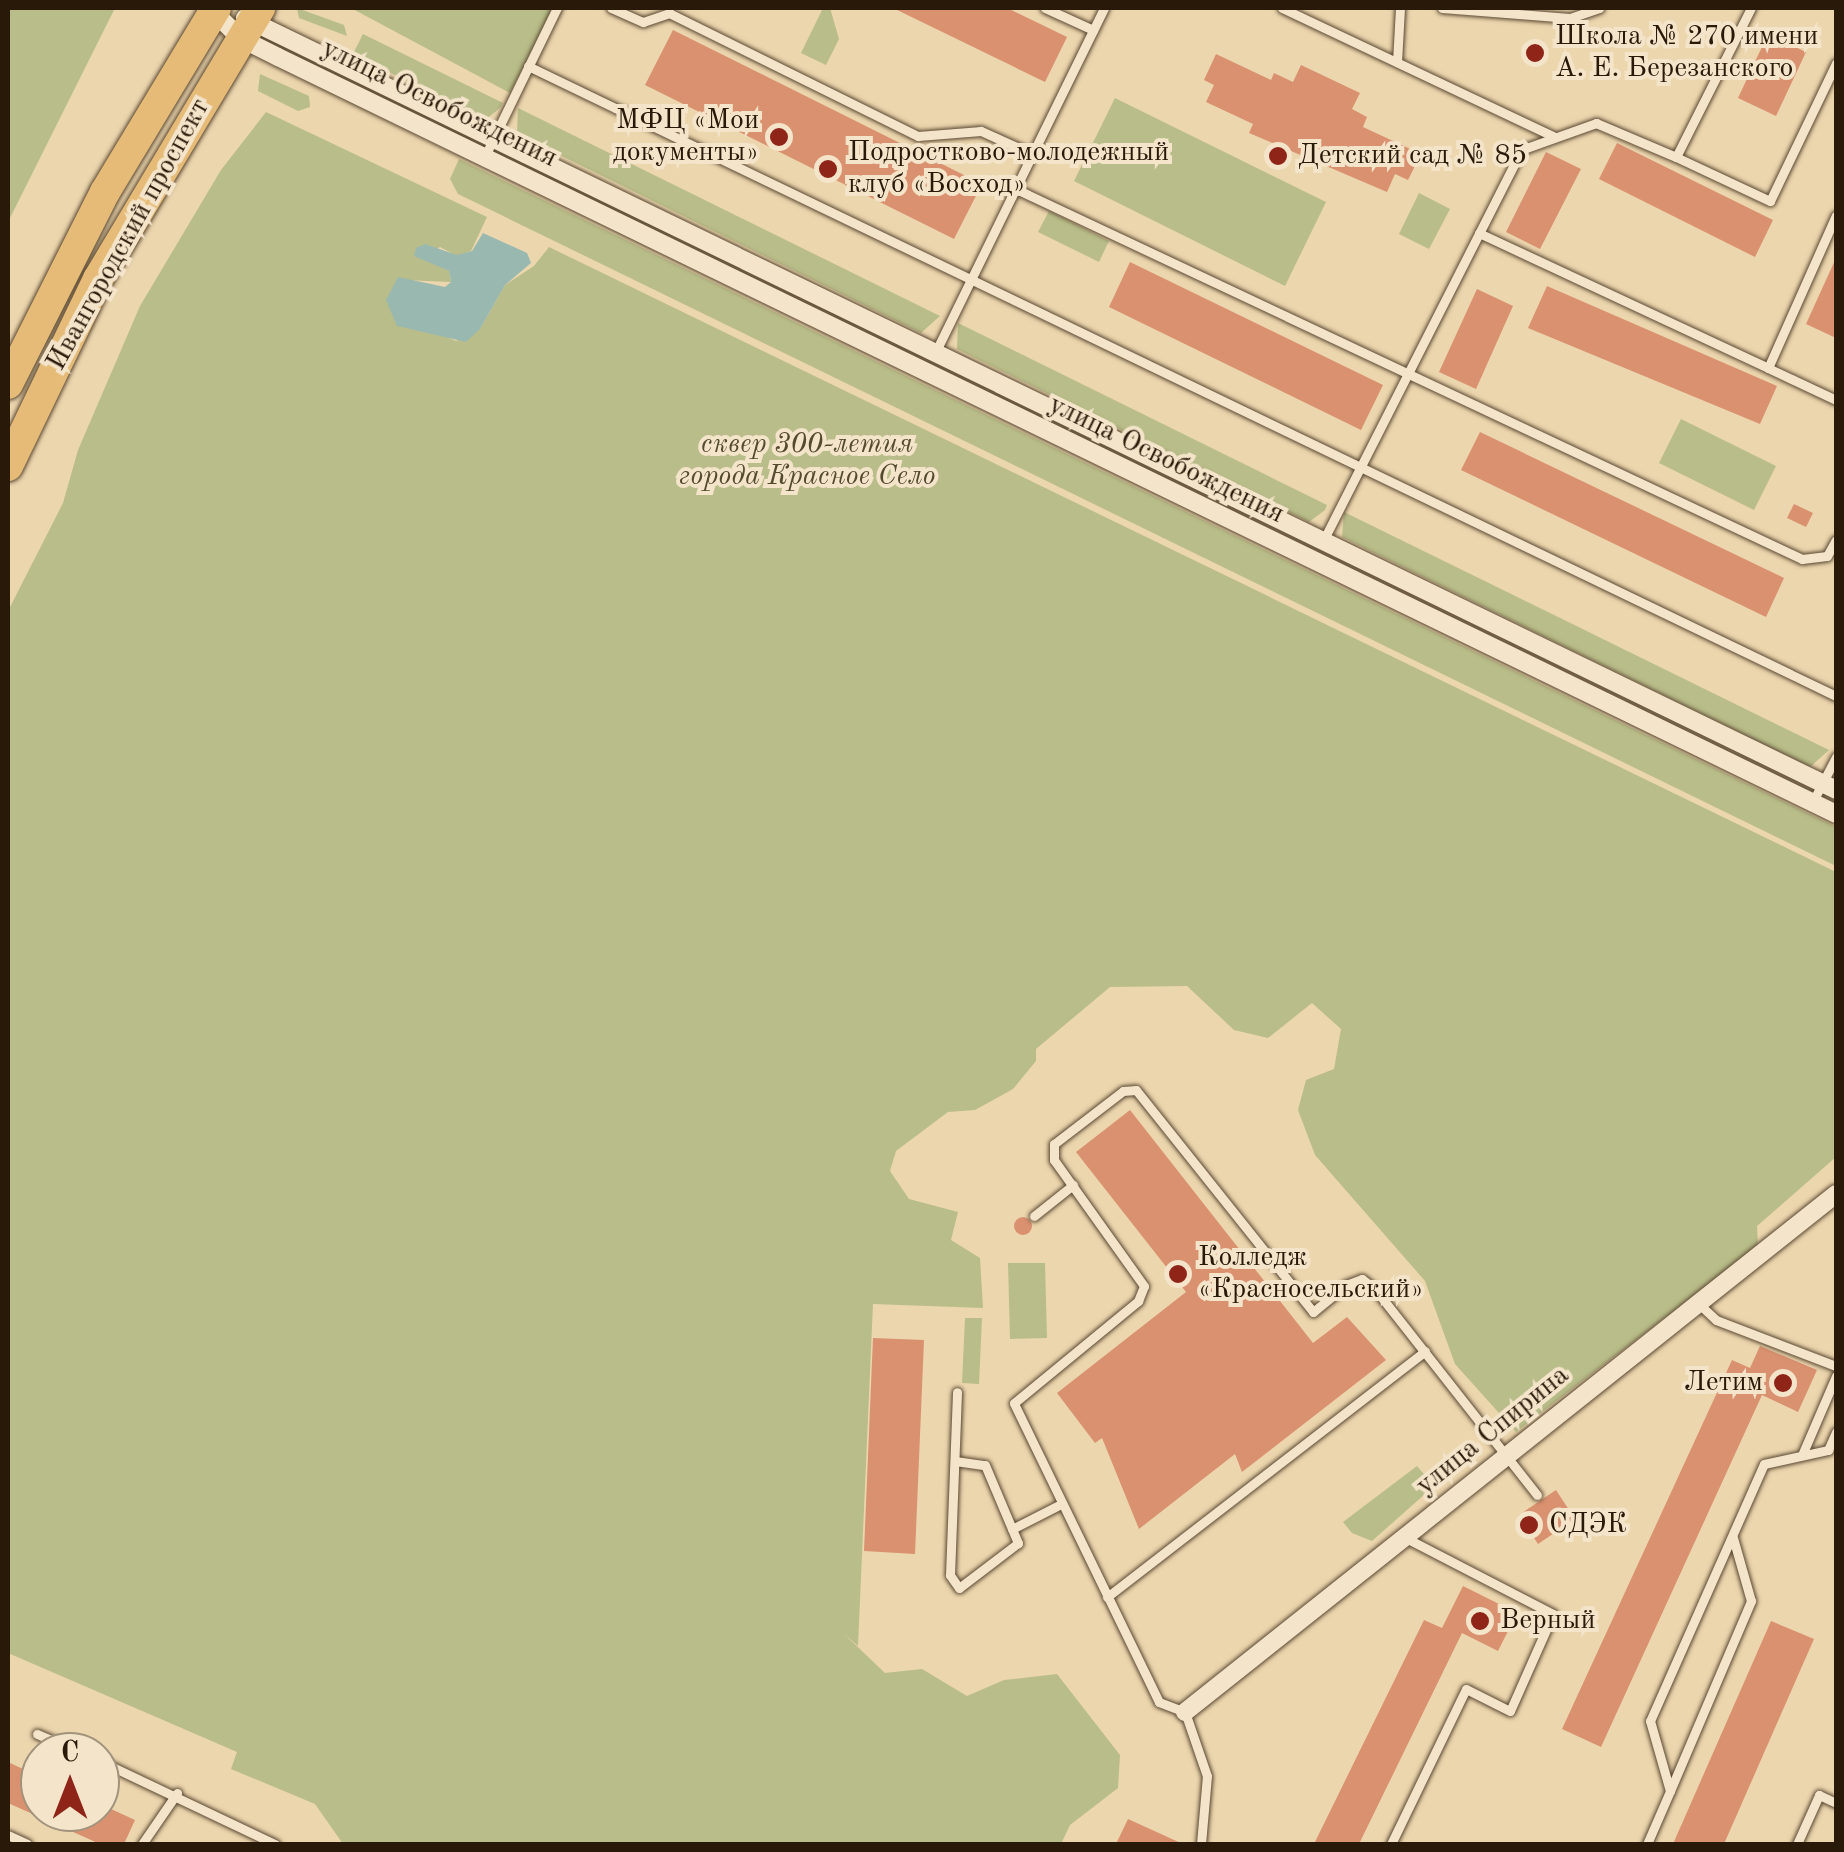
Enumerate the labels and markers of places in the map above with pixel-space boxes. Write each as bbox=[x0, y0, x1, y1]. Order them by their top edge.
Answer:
place label: Школа № 270 имени А. Е. Березанского bbox=[1555, 20, 1818, 86]
marker: Школа № 270 имени А. Е. Березанского bbox=[1524, 42, 1546, 64]
place label: МФЦ «Мои документы» bbox=[613, 104, 759, 170]
marker: МФЦ «Мои документы» bbox=[768, 126, 790, 148]
place label: Подростково-молодежный клуб «Восход» bbox=[848, 136, 1169, 202]
place label: Детский сад № 85 bbox=[1298, 139, 1527, 173]
marker: Детский сад № 85 bbox=[1267, 145, 1289, 167]
marker: Подростково-молодежный клуб «Восход» bbox=[817, 158, 839, 180]
place label: Колледж «Красносельский» bbox=[1198, 1241, 1424, 1307]
marker: Колледж «Красносельский» bbox=[1167, 1263, 1189, 1285]
place label: Летим bbox=[1684, 1366, 1763, 1400]
marker: Летим bbox=[1772, 1372, 1794, 1394]
place label: СДЭК bbox=[1549, 1508, 1627, 1542]
marker: СДЭК bbox=[1518, 1514, 1540, 1536]
place label: Верный bbox=[1500, 1604, 1596, 1638]
marker: Верный bbox=[1469, 1610, 1491, 1632]

